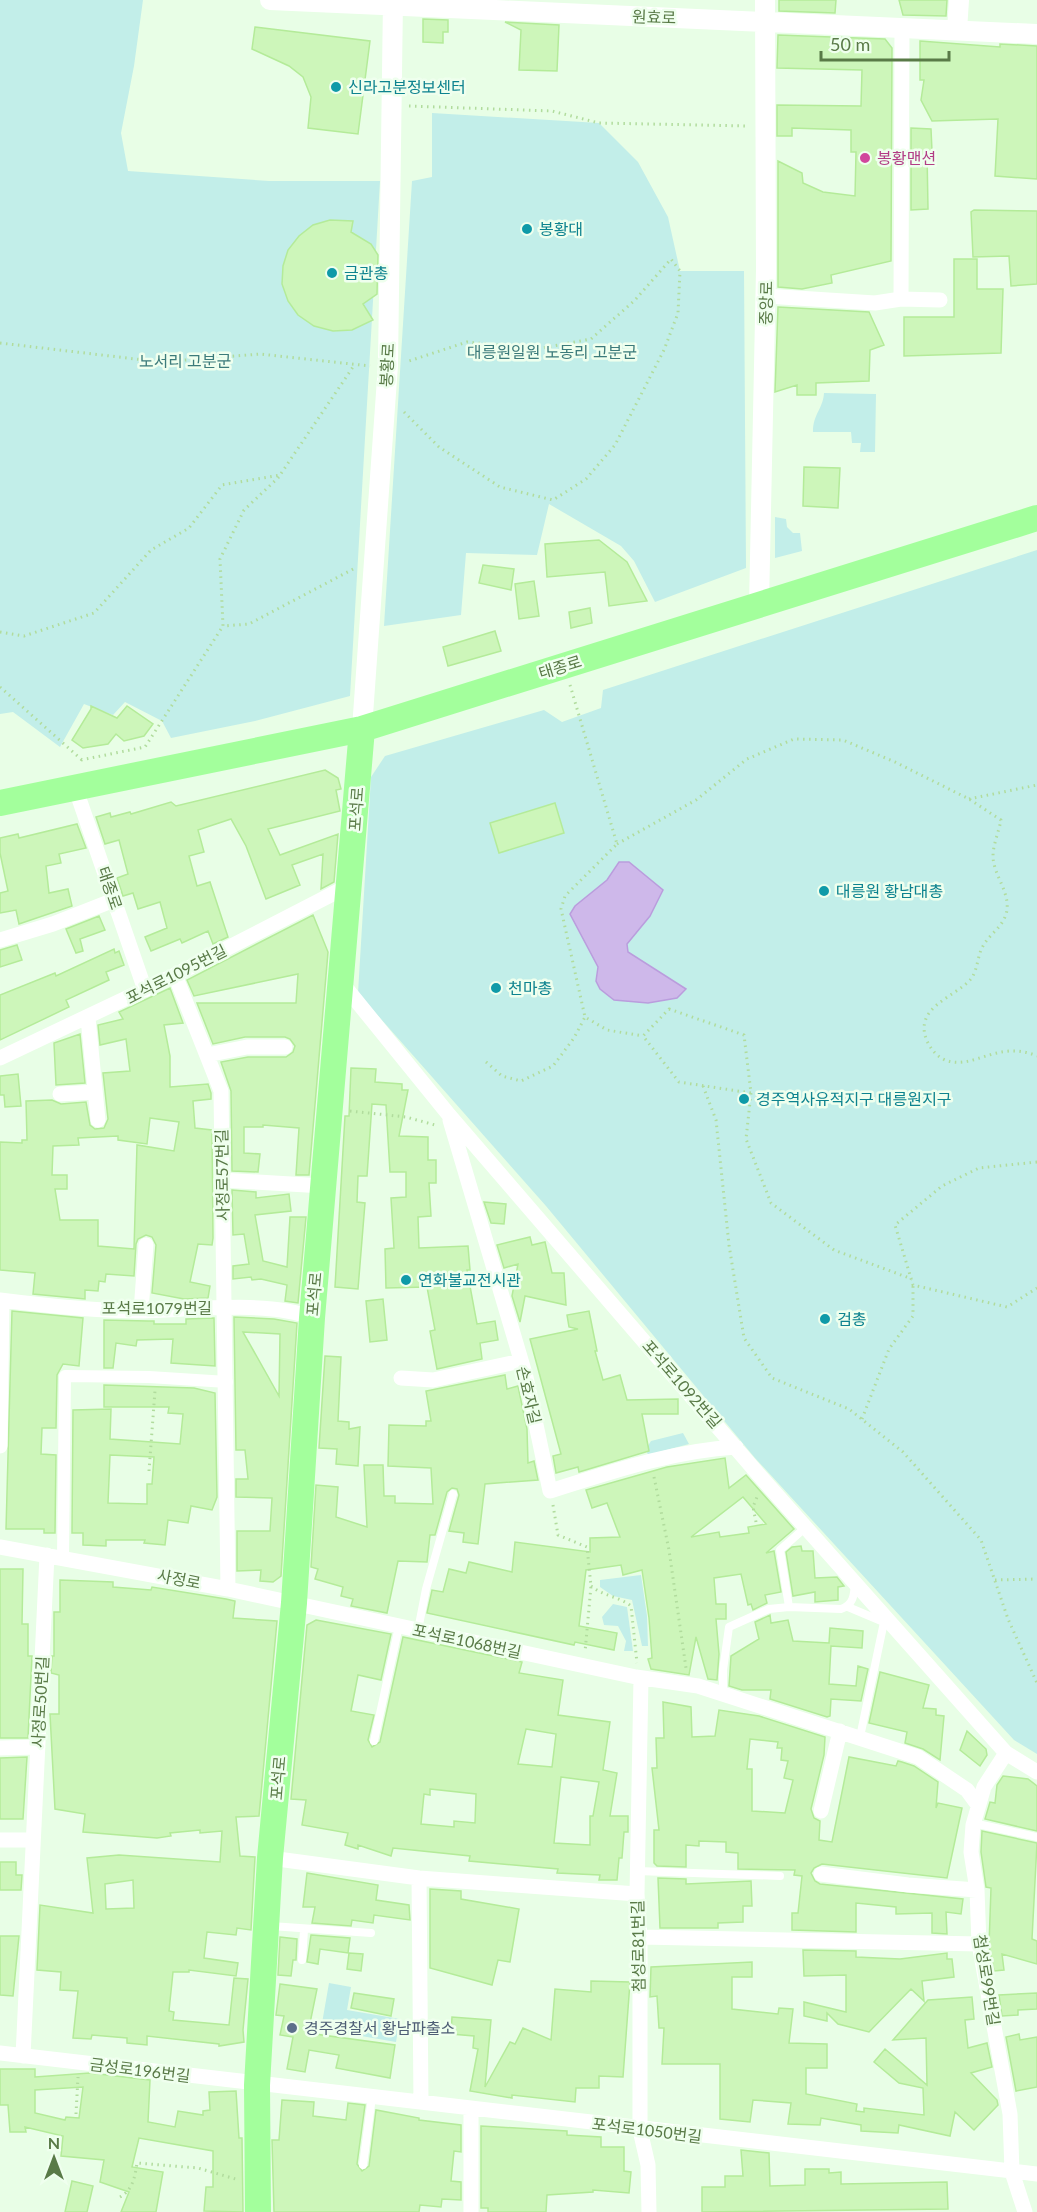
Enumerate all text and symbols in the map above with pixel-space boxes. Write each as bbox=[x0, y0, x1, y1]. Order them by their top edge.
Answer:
street label: 원효로 bbox=[632, 6, 677, 27]
scale bar bbox=[821, 24, 948, 62]
text: 50 m bbox=[830, 33, 870, 55]
place label: 신라고분정보센터 bbox=[348, 77, 466, 96]
marker: 신라고분정보센터 bbox=[329, 80, 343, 94]
place label: 봉황맨션 bbox=[877, 148, 936, 167]
marker: 봉황맨션 bbox=[858, 151, 872, 165]
place label: 봉황대 bbox=[539, 219, 583, 238]
marker: 봉황대 bbox=[520, 222, 534, 236]
place label: 금관총 bbox=[344, 263, 388, 282]
marker: 금관총 bbox=[325, 266, 339, 280]
street label: 중앙로 bbox=[756, 280, 775, 325]
street label: 봉황로 bbox=[376, 342, 397, 388]
park label: 대릉원일원 노동리 고분군 bbox=[467, 342, 637, 361]
park label: 노서리 고분군 bbox=[139, 351, 231, 370]
street label: 태종로 bbox=[536, 651, 584, 682]
street label: 포석로 bbox=[344, 786, 367, 832]
street label: 태종로 bbox=[94, 864, 127, 912]
place label: 대릉원 황남대총 bbox=[836, 881, 943, 900]
marker: 대릉원 황남대총 bbox=[817, 884, 831, 898]
street label: 포석로1095번길 bbox=[122, 940, 229, 1007]
place label: 천마총 bbox=[508, 978, 552, 997]
marker: 천마총 bbox=[489, 981, 503, 995]
place label: 경주역사유적지구 대릉원지구 bbox=[756, 1089, 951, 1108]
marker: 경주역사유적지구 대릉원지구 bbox=[737, 1092, 751, 1106]
street label: 사정로57번길 bbox=[211, 1129, 232, 1221]
place label: 연화불교전시관 bbox=[418, 1270, 521, 1289]
street label: 포석로 bbox=[302, 1271, 325, 1317]
marker: 연화불교전시관 bbox=[399, 1273, 413, 1287]
street label: 포석로1079번길 bbox=[102, 1298, 212, 1317]
place label: 검총 bbox=[837, 1309, 866, 1328]
marker: 검총 bbox=[818, 1312, 832, 1326]
street label: 포석로1092번길 bbox=[639, 1336, 726, 1432]
street label: 손효자길 bbox=[514, 1364, 545, 1426]
street label: 사정로 bbox=[156, 1565, 203, 1592]
street label: 포석로1068번길 bbox=[411, 1620, 523, 1661]
street label: 사정로50번길 bbox=[28, 1655, 51, 1748]
street label: 포석로 bbox=[266, 1755, 289, 1801]
street label: 첨성로81번길 bbox=[627, 1900, 648, 1992]
street label: 첨성로99번길 bbox=[971, 1933, 1004, 2027]
place label: 경주경찰서 황남파출소 bbox=[304, 2018, 455, 2037]
marker: 경주경찰서 황남파출소 bbox=[285, 2021, 299, 2035]
street label: 금성로196번길 bbox=[89, 2054, 192, 2085]
street label: 포석로1050번길 bbox=[591, 2113, 703, 2146]
north arrow bbox=[24, 2128, 84, 2188]
text: N bbox=[48, 2133, 60, 2152]

